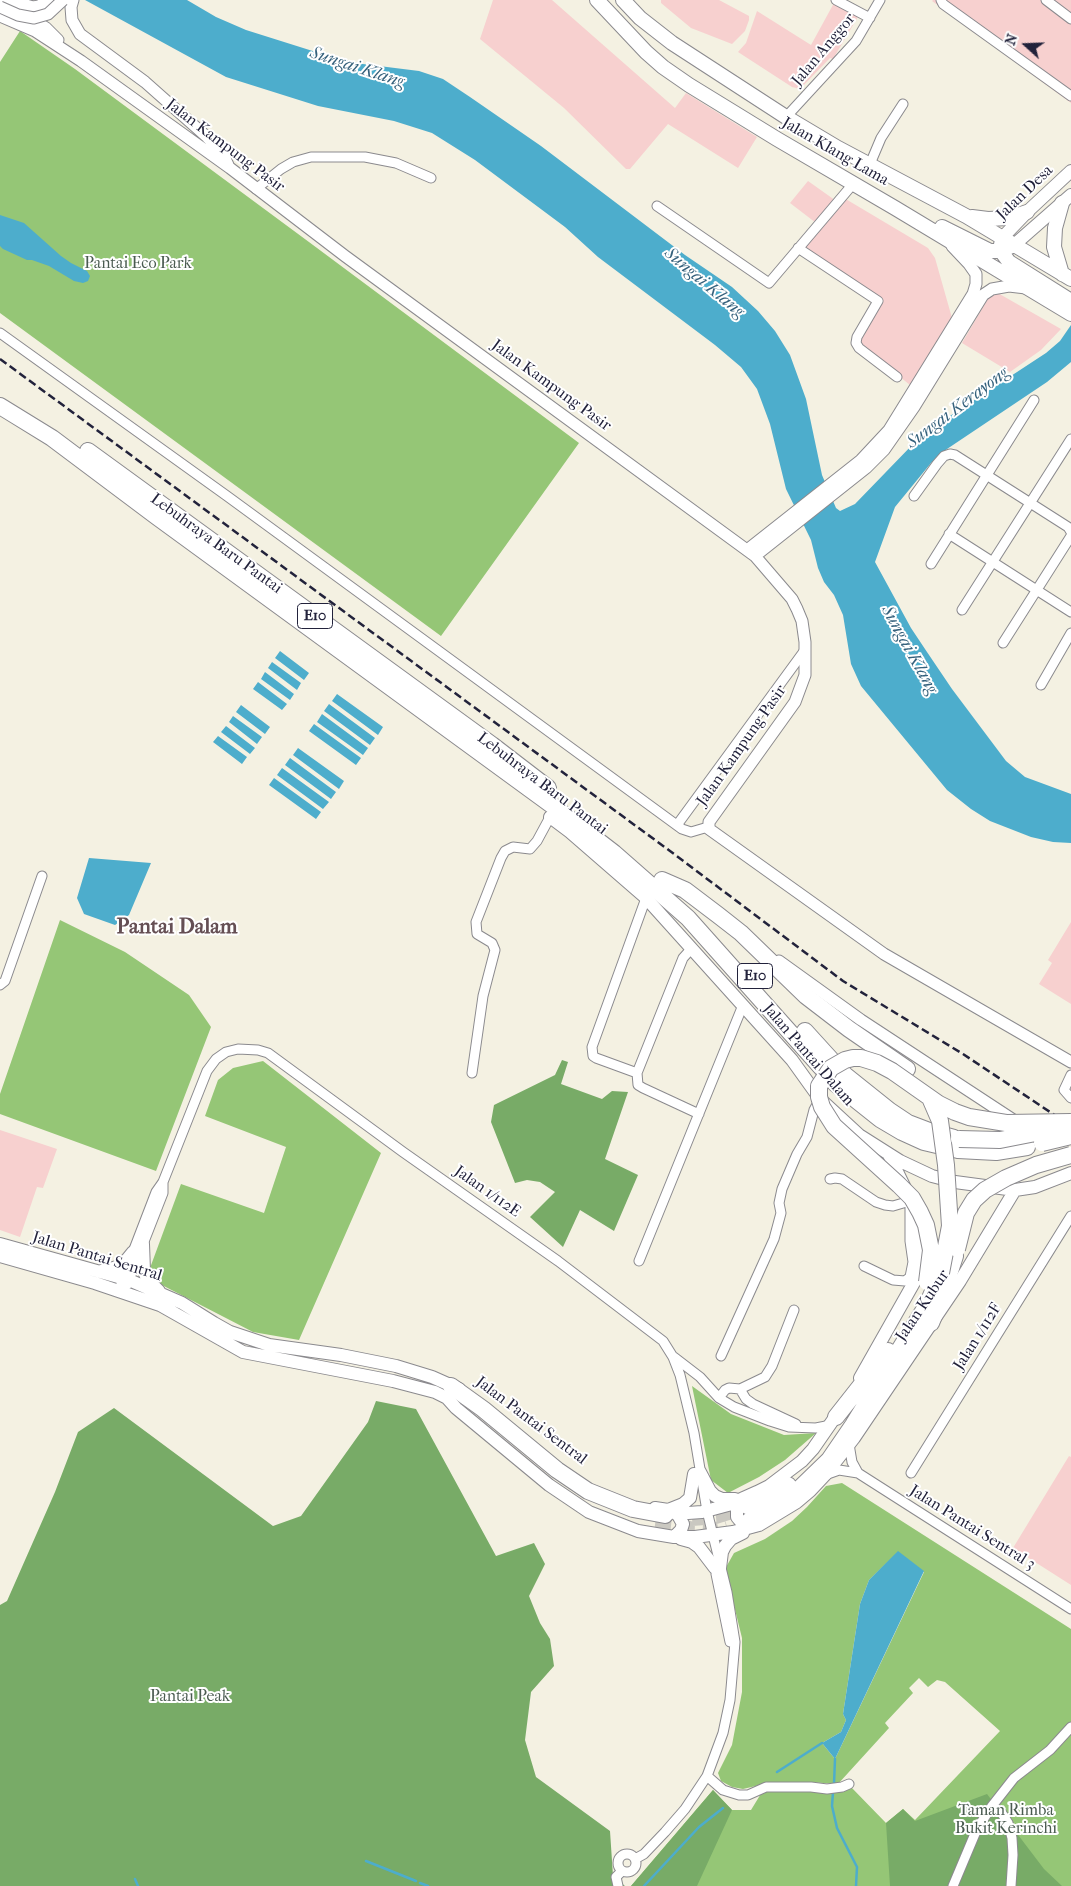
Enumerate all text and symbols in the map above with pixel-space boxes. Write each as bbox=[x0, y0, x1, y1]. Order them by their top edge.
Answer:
street label: Jalan Anggor bbox=[788, 10, 860, 90]
north arrow bbox=[1001, 20, 1051, 70]
text: N bbox=[1002, 32, 1021, 48]
water label: Sungai Klang bbox=[307, 43, 407, 93]
street label: Jalan Kampung Pasir bbox=[162, 95, 288, 197]
street label: Jalan Klang Lama bbox=[778, 114, 892, 190]
street label: Jalan Desa bbox=[993, 161, 1057, 225]
water label: Sungai Klang bbox=[659, 243, 749, 323]
park label: Pantai Eco Park bbox=[84, 254, 192, 274]
street label: Jalan Kampung Pasir bbox=[487, 336, 615, 436]
water label: Sungai Kerayong bbox=[902, 362, 1014, 454]
street label: Lebuhraya Baru Pantai bbox=[146, 490, 286, 598]
water label: Sungai Klang bbox=[876, 602, 942, 698]
road number: E10 bbox=[298, 604, 332, 628]
street label: Jalan Kampung Pasir bbox=[693, 682, 791, 810]
street label: Lebuhraya Baru Pantai bbox=[473, 729, 611, 839]
district label: Pantai Dalam bbox=[117, 915, 237, 941]
road number: E10 bbox=[738, 964, 772, 988]
street label: Jalan Pantai Dalam bbox=[758, 1000, 858, 1110]
street label: Jalan 1/112E bbox=[450, 1162, 524, 1222]
street label: Jalan Pantai Sentral bbox=[30, 1228, 164, 1286]
street label: Jalan Kubur bbox=[892, 1267, 954, 1345]
street label: Jalan 1/112F bbox=[950, 1300, 1006, 1374]
street label: Jalan Pantai Sentral bbox=[471, 1373, 591, 1469]
street label: Jalan Pantai Sentral 3 bbox=[906, 1482, 1038, 1574]
park label: Pantai Peak bbox=[150, 1687, 230, 1707]
park label: Taman Rimba Bukit Kerinchi bbox=[955, 1801, 1057, 1839]

